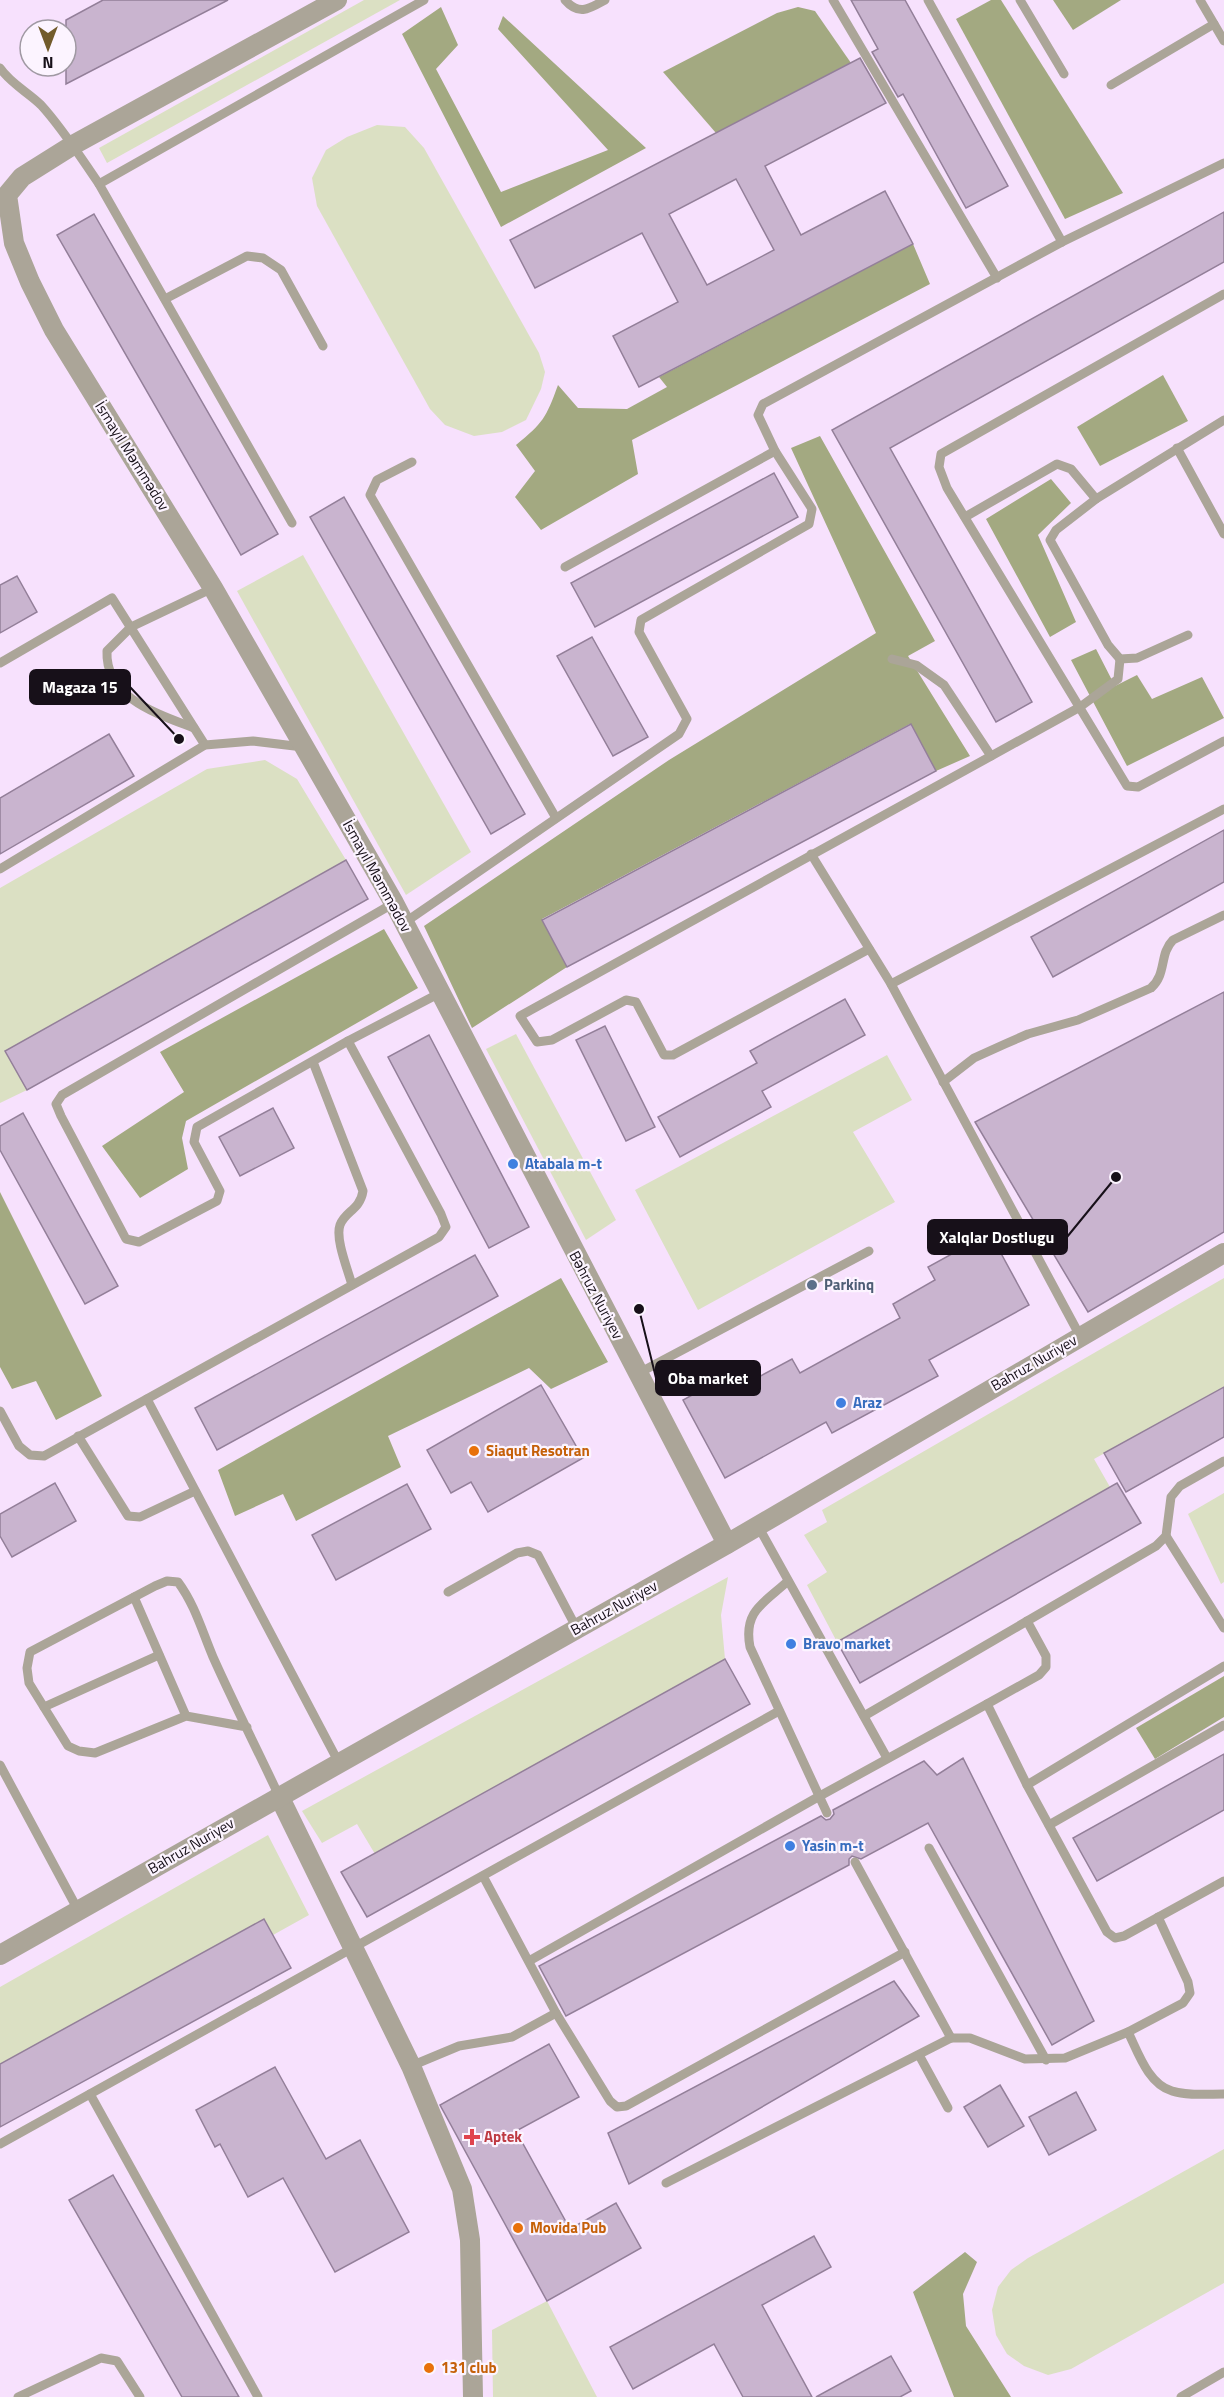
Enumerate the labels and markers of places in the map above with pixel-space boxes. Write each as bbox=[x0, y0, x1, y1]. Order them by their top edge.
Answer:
callout: Magaza 15 bbox=[30, 670, 130, 704]
place label: Atabala m-t bbox=[525, 1152, 602, 1175]
marker: Atabala m-t bbox=[506, 1157, 520, 1171]
callout: Xalqlar Dostlugu bbox=[928, 1220, 1067, 1254]
place label: Parkinq bbox=[824, 1273, 874, 1296]
marker: Parkinq bbox=[805, 1278, 819, 1292]
callout: Oba market bbox=[656, 1361, 760, 1395]
place label: Araz bbox=[853, 1391, 882, 1414]
marker: Araz bbox=[834, 1396, 848, 1410]
place label: Siaqut Resotran bbox=[486, 1439, 590, 1462]
marker: Siaqut Resotran bbox=[467, 1444, 481, 1458]
place label: Bravo market bbox=[803, 1632, 891, 1655]
marker: Bravo market bbox=[784, 1637, 798, 1651]
place label: Yasin m-t bbox=[802, 1834, 864, 1857]
marker: Yasin m-t bbox=[783, 1839, 797, 1853]
place label: Aptek bbox=[484, 2125, 522, 2148]
marker: Aptek bbox=[465, 2130, 479, 2144]
place label: Movida Pub bbox=[530, 2216, 607, 2239]
marker: Movida Pub bbox=[511, 2221, 525, 2235]
place label: 131 club bbox=[441, 2356, 497, 2379]
marker: 131 club bbox=[422, 2361, 436, 2375]

